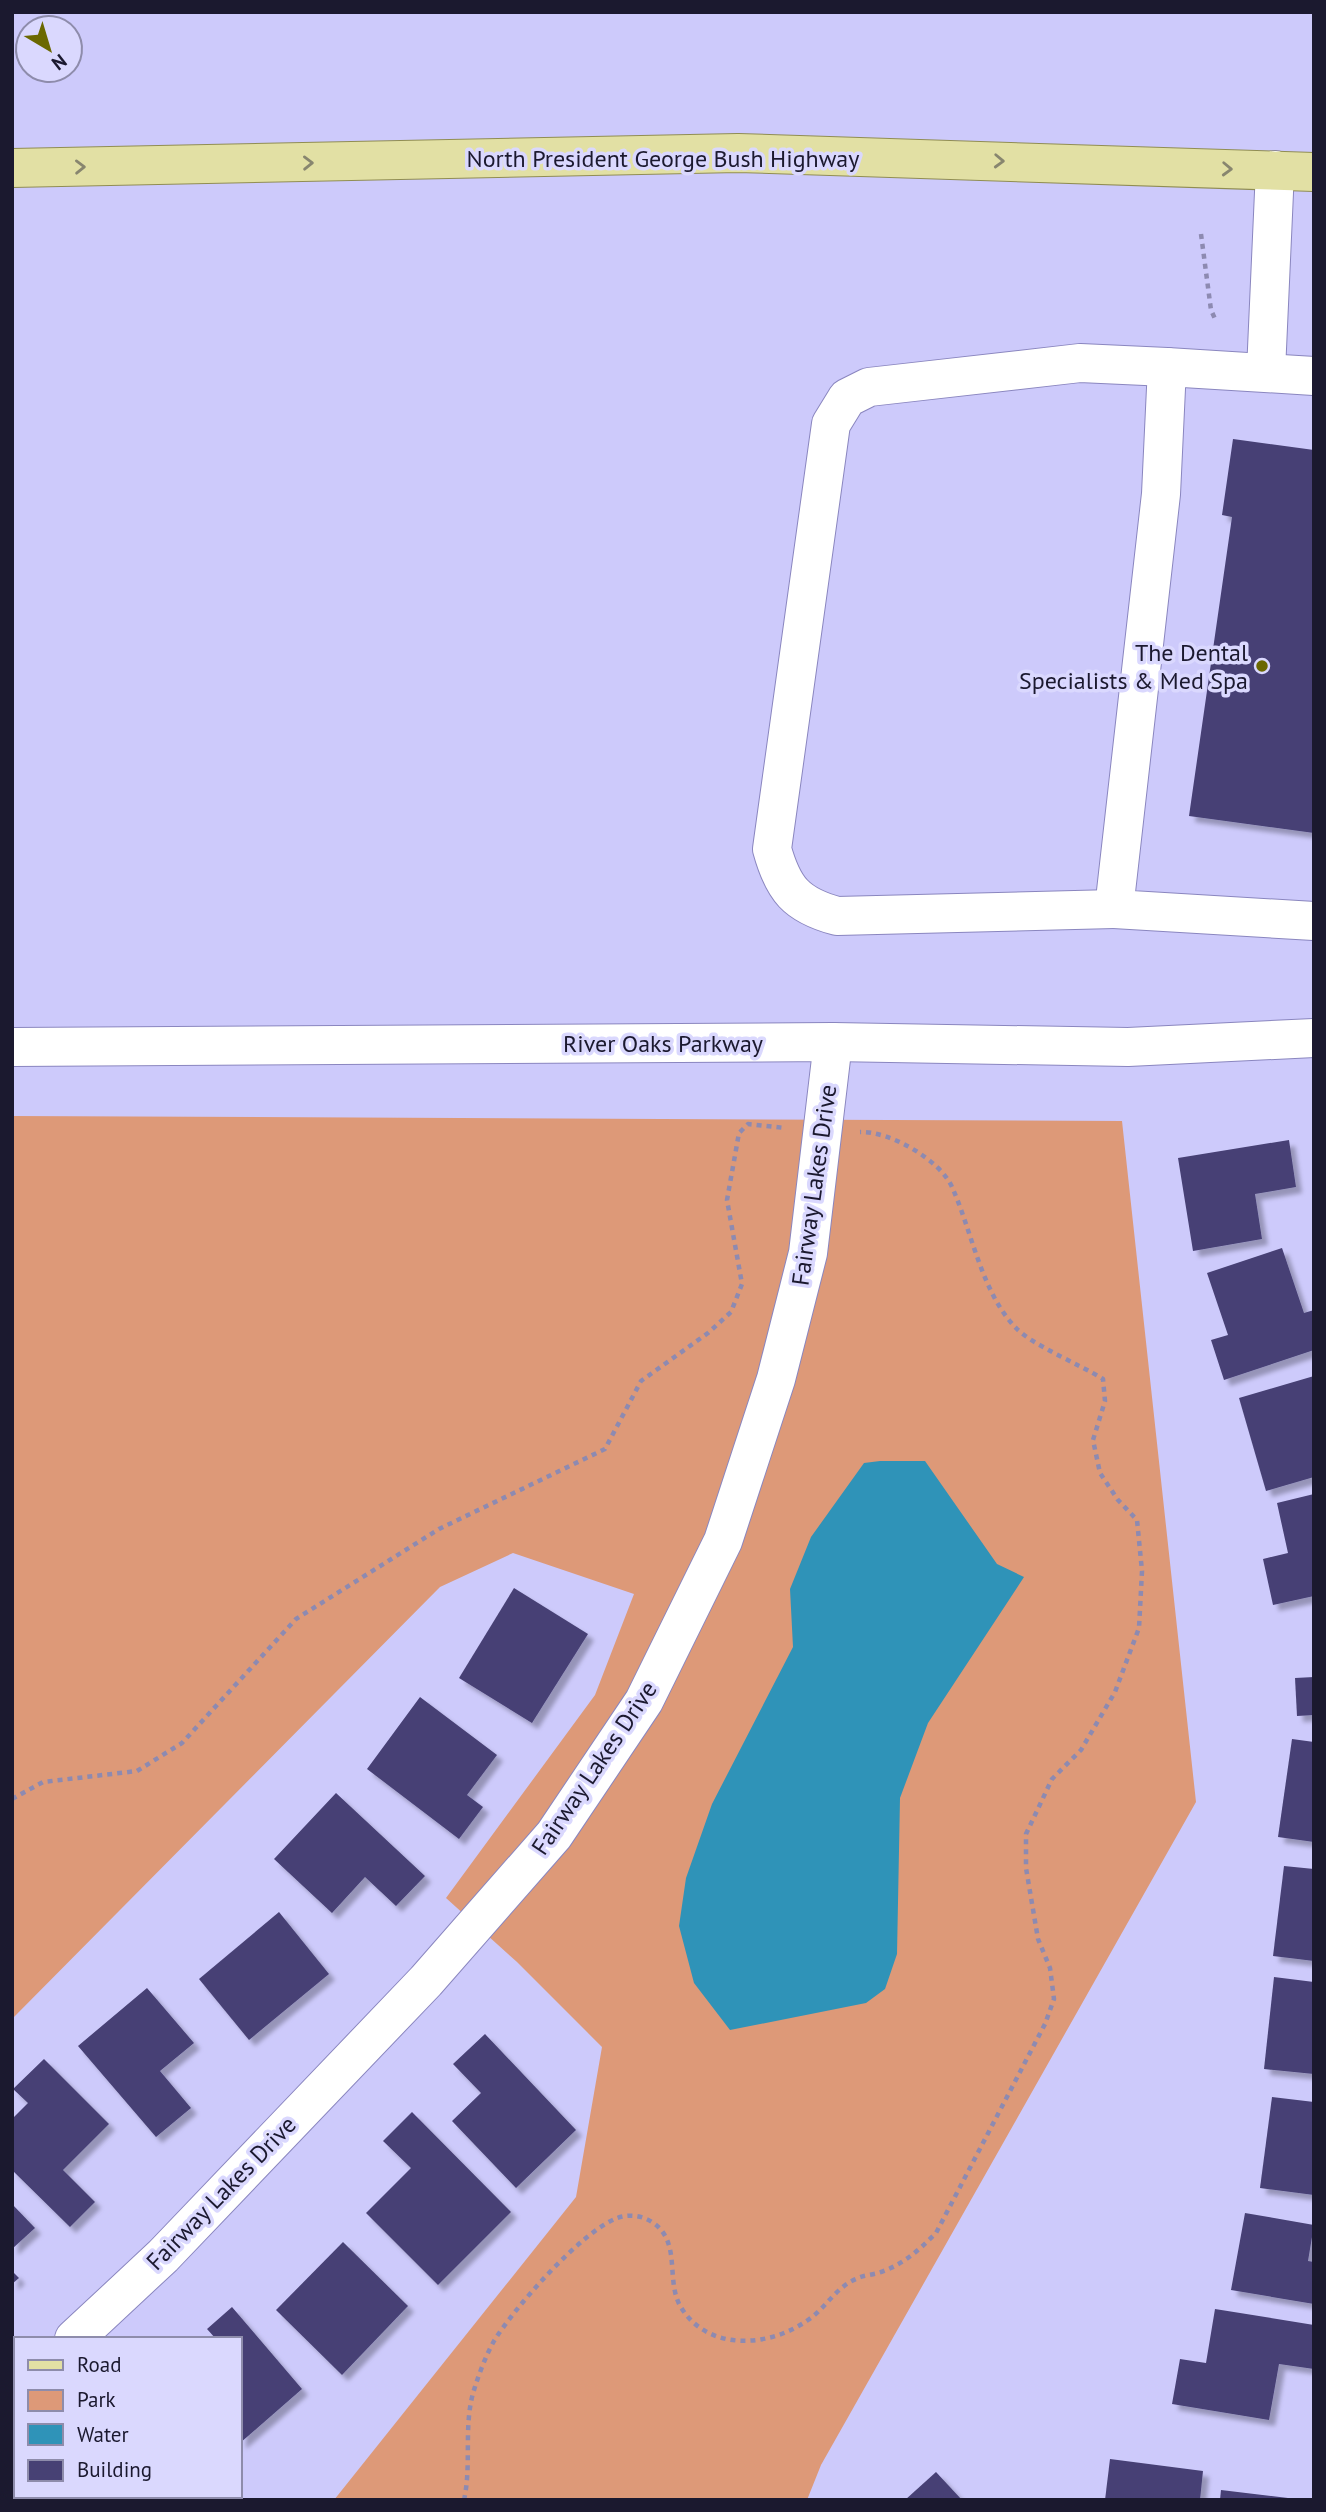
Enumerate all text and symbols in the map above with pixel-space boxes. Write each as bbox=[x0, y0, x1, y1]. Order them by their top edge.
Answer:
north arrow bbox=[14, 14, 84, 84]
text: N bbox=[47, 49, 72, 76]
street label: North President George Bush Highway bbox=[467, 143, 859, 174]
one-way arrow bbox=[994, 153, 1005, 168]
one-way arrow bbox=[303, 155, 314, 171]
one-way arrow bbox=[76, 159, 86, 175]
one-way arrow bbox=[1221, 161, 1232, 176]
place label: The Dental Specialists & Med Spa bbox=[1019, 637, 1248, 696]
marker: The Dental Specialists & Med Spa bbox=[1254, 658, 1270, 674]
street label: River Oaks Parkway bbox=[563, 1028, 763, 1059]
street label: Fairway Lakes Drive bbox=[785, 1082, 843, 1288]
street label: Fairway Lakes Drive bbox=[524, 1675, 664, 1861]
street label: Fairway Lakes Drive bbox=[139, 2109, 303, 2277]
legend bbox=[14, 2337, 242, 2498]
text: Road bbox=[77, 2351, 121, 2378]
text: Park bbox=[77, 2386, 116, 2413]
text: Water bbox=[77, 2421, 129, 2448]
text: Building bbox=[77, 2456, 152, 2483]

